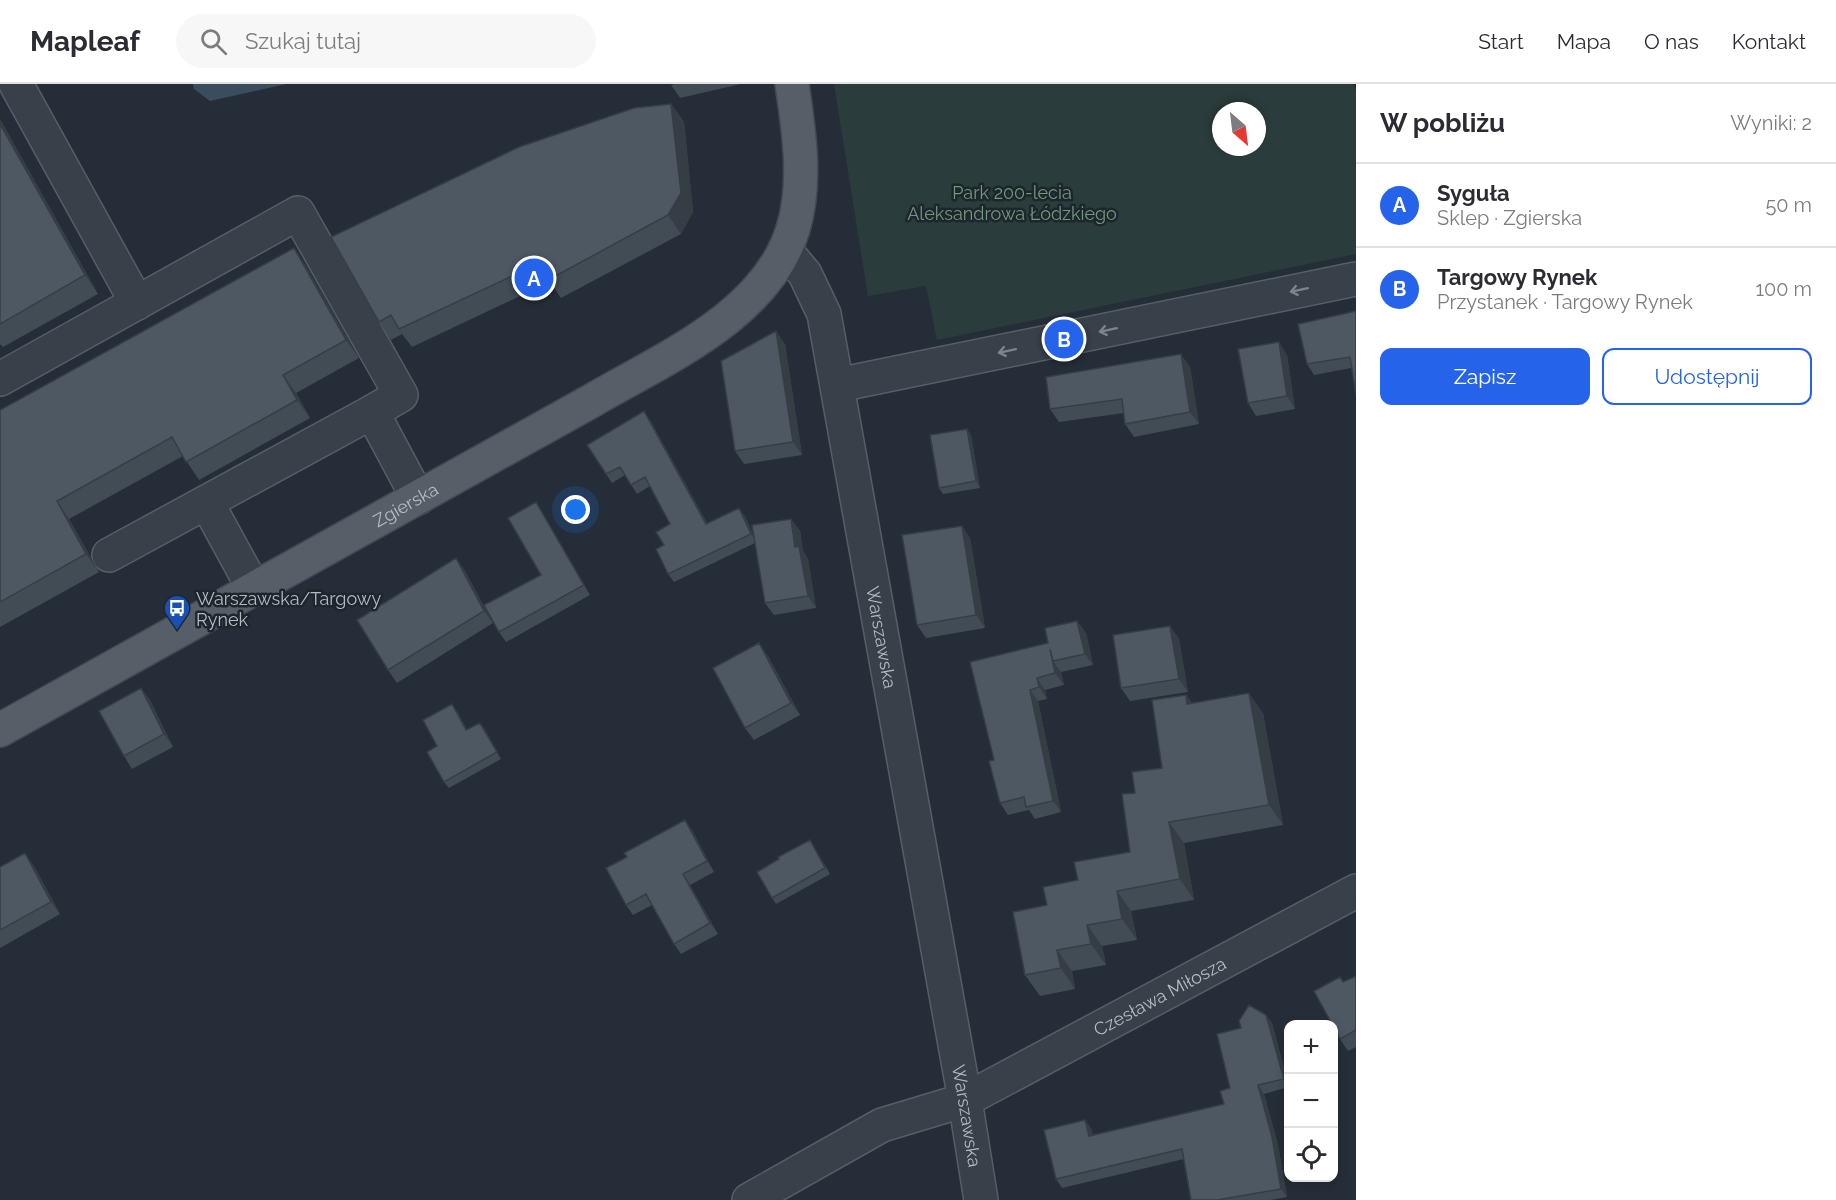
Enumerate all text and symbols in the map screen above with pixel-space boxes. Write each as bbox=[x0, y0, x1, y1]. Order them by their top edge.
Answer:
search box bbox=[176, 14, 596, 68]
text: Mapleaf bbox=[30, 25, 140, 58]
icon: search bbox=[197, 25, 230, 58]
text: Szukaj tutaj bbox=[245, 28, 361, 54]
text: Start bbox=[1478, 29, 1524, 54]
text: Mapa bbox=[1557, 29, 1611, 54]
text: O nas bbox=[1644, 29, 1699, 54]
text: Kontakt bbox=[1732, 29, 1806, 54]
north arrow bbox=[1212, 102, 1266, 156]
text: W pobliżu bbox=[1380, 108, 1505, 138]
text: Wyniki: 2 bbox=[1730, 111, 1812, 135]
text: Syguła bbox=[1437, 180, 1510, 206]
park label: Park 200-lecia Aleksandrowa Łódzkiego bbox=[907, 182, 1117, 224]
text: A bbox=[1393, 193, 1406, 217]
text: 50 m bbox=[1765, 193, 1812, 217]
text: Sklep · Zgierska bbox=[1437, 206, 1582, 230]
pin: A bbox=[514, 256, 554, 300]
text: Targowy Rynek bbox=[1437, 264, 1597, 290]
text: B bbox=[1393, 277, 1406, 301]
text: 100 m bbox=[1755, 277, 1812, 301]
one-way arrow bbox=[1289, 285, 1309, 296]
text: Przystanek · Targowy Rynek bbox=[1437, 290, 1693, 314]
pin: B bbox=[1044, 316, 1084, 362]
one-way arrow bbox=[1098, 325, 1118, 336]
one-way arrow bbox=[998, 345, 1017, 357]
button: Zapisz bbox=[1380, 348, 1590, 405]
button: Udostępnij bbox=[1602, 348, 1812, 405]
street label: Zgierska bbox=[369, 478, 442, 531]
your location bbox=[561, 495, 590, 524]
street label: Warszawska bbox=[863, 584, 901, 690]
place label: Warszawska/Targowy Rynek bbox=[196, 588, 381, 630]
bus stop icon: Warszawska/Targowy Rynek bbox=[162, 593, 192, 631]
street label: Czesława Miłosza bbox=[1090, 952, 1229, 1040]
map controls bbox=[1284, 1020, 1338, 1182]
button: + bbox=[1284, 1020, 1338, 1074]
street label: Warszawska bbox=[948, 1063, 986, 1169]
button: − bbox=[1284, 1074, 1338, 1128]
button: locate bbox=[1284, 1128, 1338, 1182]

